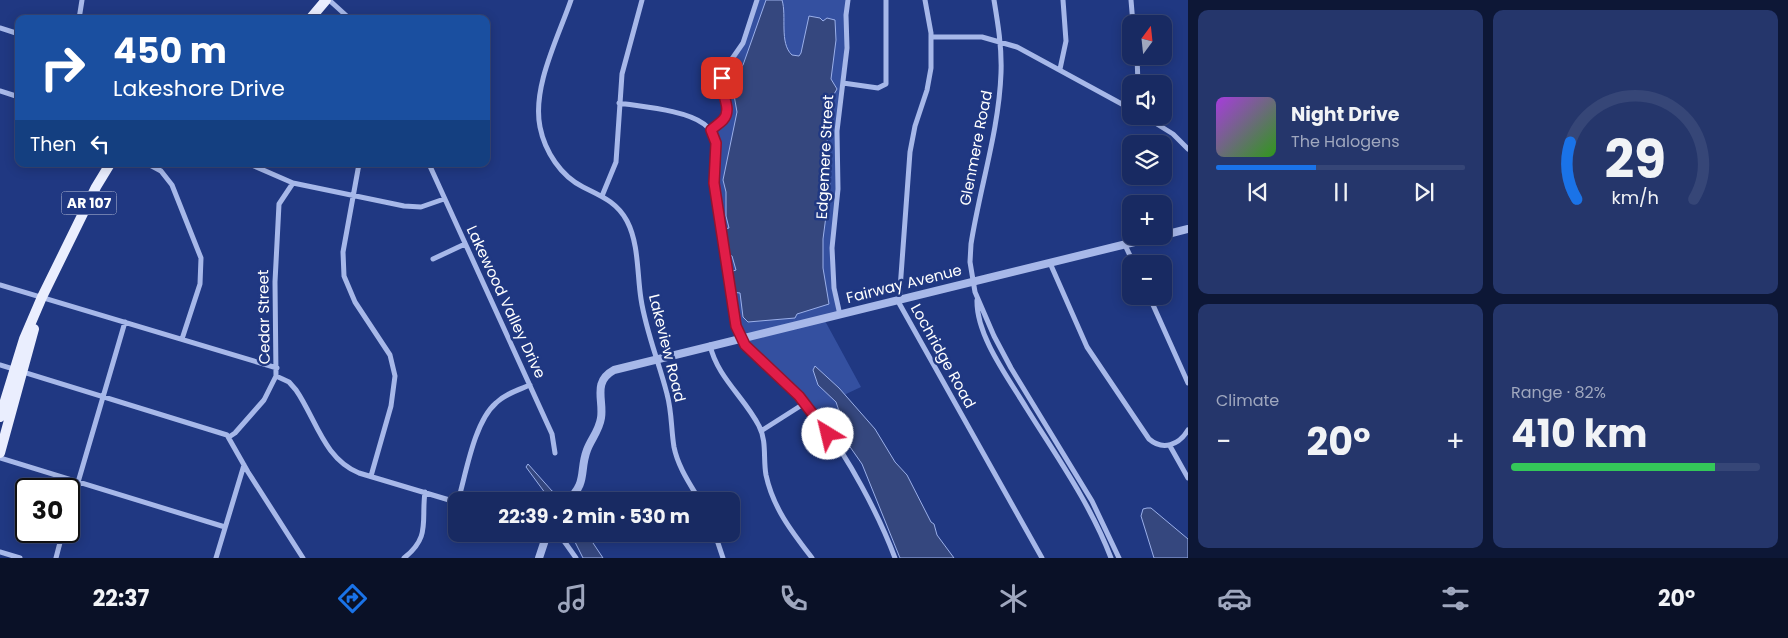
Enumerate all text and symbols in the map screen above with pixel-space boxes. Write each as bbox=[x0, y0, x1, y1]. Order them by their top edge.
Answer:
north arrow bbox=[1122, 15, 1172, 65]
map controls bbox=[1122, 15, 1172, 305]
text: 450 m bbox=[113, 26, 227, 75]
icon: right bbox=[30, 35, 95, 100]
pin bbox=[701, 57, 743, 99]
icon: arrive bbox=[708, 64, 736, 92]
text: Lakeshore Drive bbox=[113, 73, 285, 104]
button: sound bbox=[1122, 75, 1172, 125]
street label: Glenmere Road bbox=[954, 89, 997, 207]
street label: Edgemere Street bbox=[811, 94, 838, 220]
text: Night Drive bbox=[1291, 101, 1400, 128]
text: 29 bbox=[1605, 123, 1666, 196]
icon: left bbox=[86, 130, 114, 158]
text: The Halogens bbox=[1291, 130, 1399, 153]
text: Then bbox=[30, 131, 76, 158]
button: layers bbox=[1122, 135, 1172, 185]
icon: previous bbox=[1244, 178, 1272, 206]
icon: pause bbox=[1327, 178, 1355, 206]
icon: next bbox=[1410, 178, 1438, 206]
text: km/h bbox=[1612, 185, 1659, 210]
road number: AR 107 bbox=[62, 192, 116, 214]
button: + bbox=[1122, 195, 1172, 245]
street label: Lakewood Valley Drive bbox=[462, 222, 551, 382]
button: − bbox=[1122, 255, 1172, 305]
street label: Fairway Avenue bbox=[844, 259, 964, 308]
street label: Cedar Street bbox=[252, 269, 275, 365]
street label: Lakeview Road bbox=[644, 292, 691, 404]
street label: Lochridge Road bbox=[906, 300, 981, 412]
text: Range · 82% bbox=[1511, 381, 1606, 404]
text: Climate bbox=[1216, 389, 1279, 412]
position arrow bbox=[801, 407, 853, 459]
text: 410 km bbox=[1511, 407, 1648, 460]
text: 20° bbox=[1307, 415, 1371, 468]
text: − bbox=[1216, 422, 1231, 461]
text: + bbox=[1446, 422, 1465, 461]
speed limit sign: 30 bbox=[15, 478, 80, 543]
text: 22:39 · 2 min · 530 m bbox=[498, 503, 690, 530]
icon: directions bbox=[335, 581, 370, 616]
icon: music bbox=[555, 581, 590, 616]
icon: phone bbox=[776, 581, 811, 616]
icon: climate bbox=[996, 581, 1031, 616]
icon: car bbox=[1217, 581, 1252, 616]
icon: filters bbox=[1438, 581, 1473, 616]
text: 22:37 bbox=[93, 583, 149, 614]
text: 20° bbox=[1658, 583, 1695, 614]

